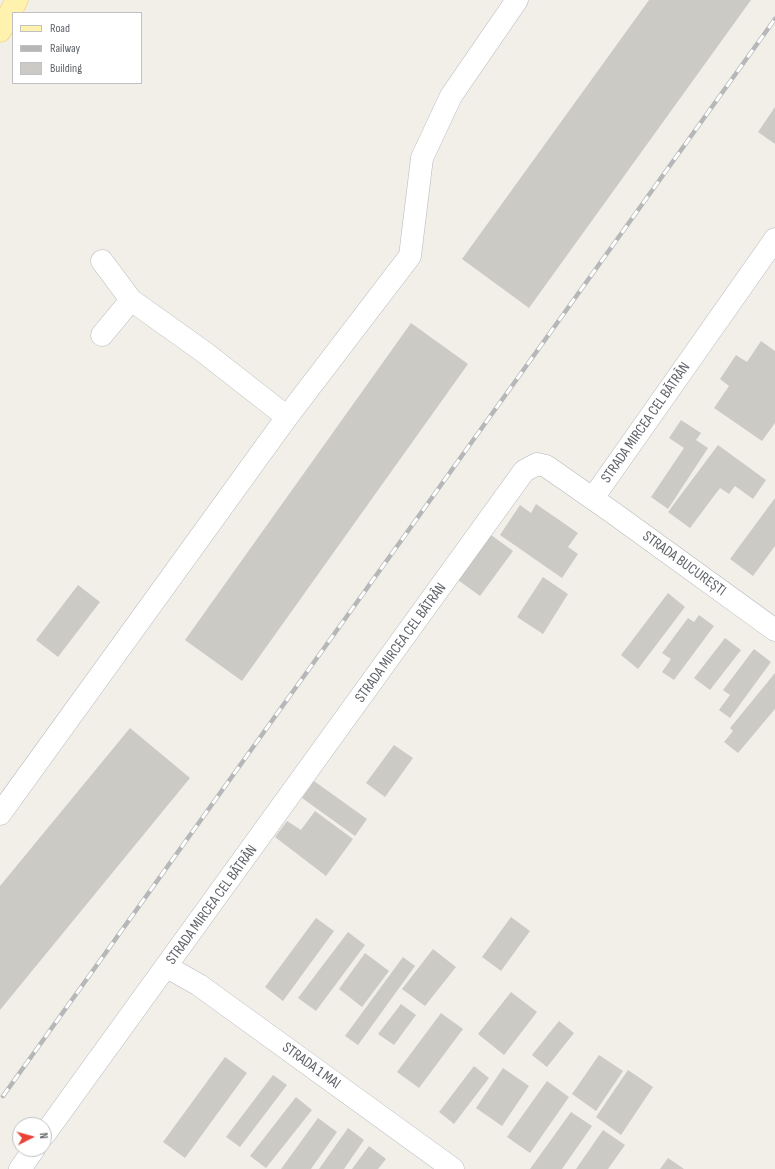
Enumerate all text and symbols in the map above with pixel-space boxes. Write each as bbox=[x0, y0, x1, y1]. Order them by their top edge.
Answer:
legend bbox=[12, 12, 142, 84]
text: Road bbox=[50, 21, 70, 36]
text: Railway bbox=[50, 41, 80, 56]
text: Building bbox=[50, 61, 82, 76]
street label: STRADA MIRCEA CEL BĂTRÂN bbox=[598, 359, 694, 487]
street label: STRADA BUCUREȘTI bbox=[639, 528, 729, 600]
street label: STRADA MIRCEA CEL BĂTRÂN bbox=[352, 580, 450, 706]
street label: STRADA MIRCEA CEL BĂTRÂN bbox=[163, 842, 261, 968]
street label: STRADA 1 MAI bbox=[278, 1039, 344, 1093]
north arrow bbox=[12, 1117, 52, 1157]
text: N bbox=[37, 1132, 50, 1139]

